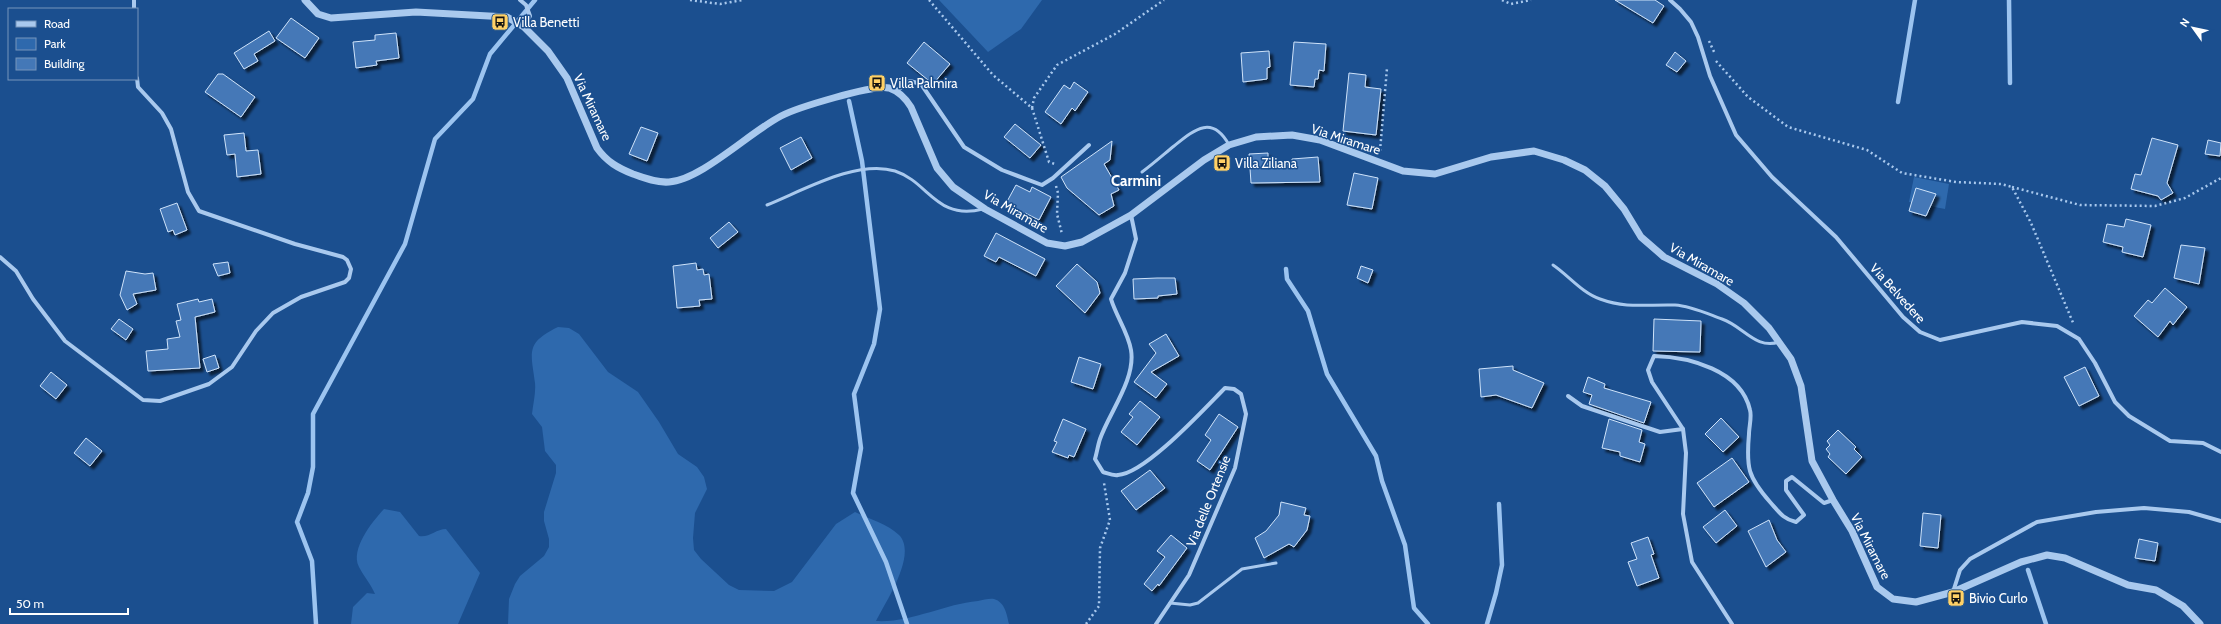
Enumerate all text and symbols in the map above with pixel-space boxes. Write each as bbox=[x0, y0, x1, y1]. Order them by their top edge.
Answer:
legend bbox=[8, 8, 138, 80]
north arrow bbox=[2173, 8, 2213, 48]
bus stop icon: Villa Benetti bbox=[490, 12, 510, 32]
place label: Villa Benetti bbox=[513, 14, 579, 30]
text: N bbox=[2177, 15, 2193, 30]
text: Road bbox=[44, 16, 70, 31]
text: Park bbox=[44, 36, 66, 51]
text: Building bbox=[44, 56, 86, 71]
street label: Via Miramare bbox=[571, 71, 616, 143]
bus stop icon: Villa Palmira bbox=[867, 73, 887, 93]
place label: Villa Palmira bbox=[890, 75, 958, 91]
street label: Via Miramare bbox=[1309, 120, 1383, 158]
bus stop icon: Villa Ziliana bbox=[1212, 153, 1232, 173]
place label: Villa Ziliana bbox=[1235, 155, 1298, 171]
district label: Carmini bbox=[1111, 172, 1161, 190]
street label: Via Miramare bbox=[981, 186, 1052, 236]
street label: Via Miramare bbox=[1667, 239, 1738, 289]
street label: Via Belvedere bbox=[1867, 260, 1929, 327]
street label: Via delle Ortensie bbox=[1182, 453, 1234, 549]
street label: Via Miramare bbox=[1848, 510, 1895, 582]
bus stop icon: Bivio Curlo bbox=[1946, 588, 1966, 608]
scale bar bbox=[10, 590, 128, 616]
place label: Bivio Curlo bbox=[1969, 590, 2028, 606]
text: 50 m bbox=[16, 596, 44, 611]

